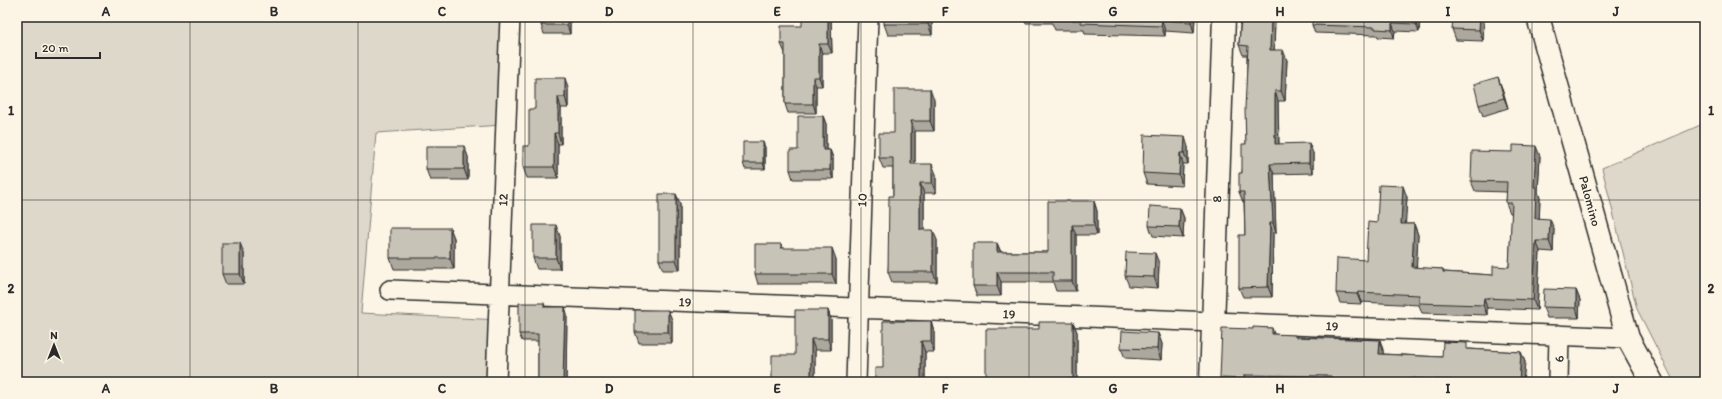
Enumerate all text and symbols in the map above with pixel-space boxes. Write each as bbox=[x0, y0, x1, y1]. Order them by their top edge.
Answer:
text: A bbox=[101, 4, 111, 19]
text: B bbox=[270, 4, 279, 19]
text: C bbox=[438, 4, 447, 19]
text: D bbox=[605, 4, 614, 19]
text: E bbox=[773, 4, 781, 19]
text: F bbox=[942, 4, 949, 19]
text: G bbox=[1109, 4, 1118, 19]
text: H bbox=[1276, 4, 1285, 19]
text: I bbox=[1446, 4, 1451, 19]
text: J bbox=[1612, 4, 1620, 19]
scale bar bbox=[36, 34, 100, 60]
text: 20 m bbox=[42, 41, 69, 55]
text: 1 bbox=[8, 103, 14, 118]
text: 1 bbox=[1708, 103, 1714, 118]
street label: Palomino bbox=[1576, 174, 1604, 228]
street label: 12 bbox=[495, 193, 511, 207]
street label: 10 bbox=[854, 193, 870, 207]
street label: 8 bbox=[1209, 195, 1225, 203]
text: 2 bbox=[8, 281, 15, 296]
text: 2 bbox=[1708, 281, 1715, 296]
street label: 19 bbox=[678, 294, 692, 310]
street label: 19 bbox=[1002, 306, 1016, 322]
street label: 19 bbox=[1325, 318, 1339, 334]
north arrow bbox=[34, 325, 74, 365]
text: N bbox=[50, 329, 58, 342]
street label: 6 bbox=[1551, 355, 1567, 363]
text: A bbox=[101, 381, 111, 396]
text: B bbox=[270, 381, 279, 396]
text: C bbox=[438, 381, 447, 396]
text: D bbox=[605, 381, 614, 396]
text: E bbox=[773, 381, 781, 396]
text: F bbox=[942, 381, 949, 396]
text: G bbox=[1109, 381, 1118, 396]
text: H bbox=[1276, 381, 1285, 396]
text: I bbox=[1446, 381, 1451, 396]
text: J bbox=[1612, 381, 1620, 396]

